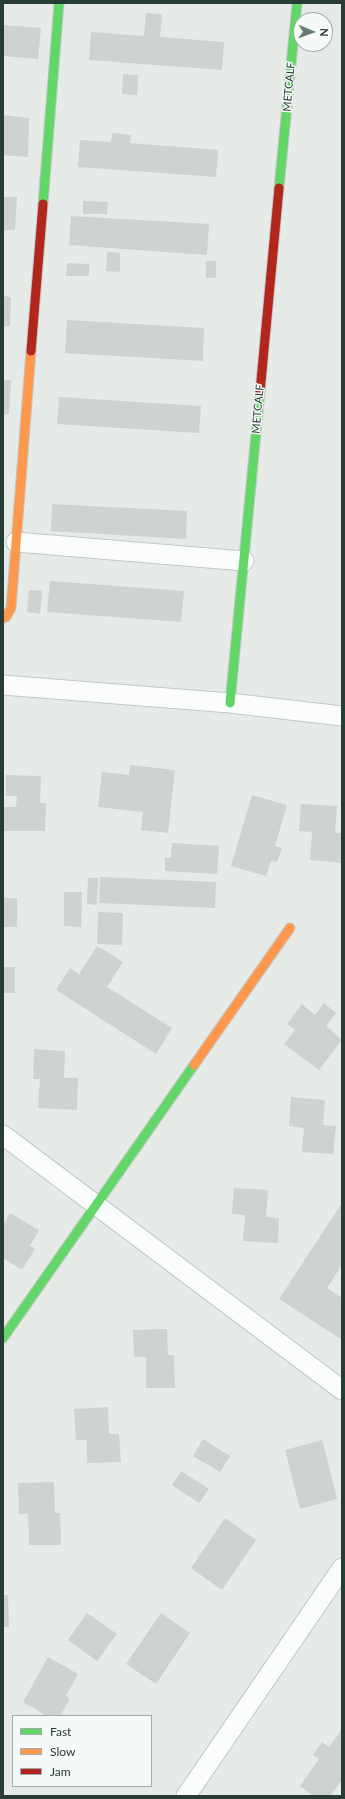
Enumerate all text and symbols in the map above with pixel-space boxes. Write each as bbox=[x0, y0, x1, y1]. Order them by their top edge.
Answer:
north arrow bbox=[293, 12, 333, 52]
text: N bbox=[318, 28, 331, 37]
street label: METCALF bbox=[280, 62, 298, 112]
street label: METCALF bbox=[249, 384, 267, 434]
legend bbox=[12, 1715, 152, 1787]
text: Fast bbox=[50, 1724, 71, 1739]
text: Slow bbox=[50, 1744, 75, 1759]
text: Jam bbox=[50, 1764, 71, 1779]

